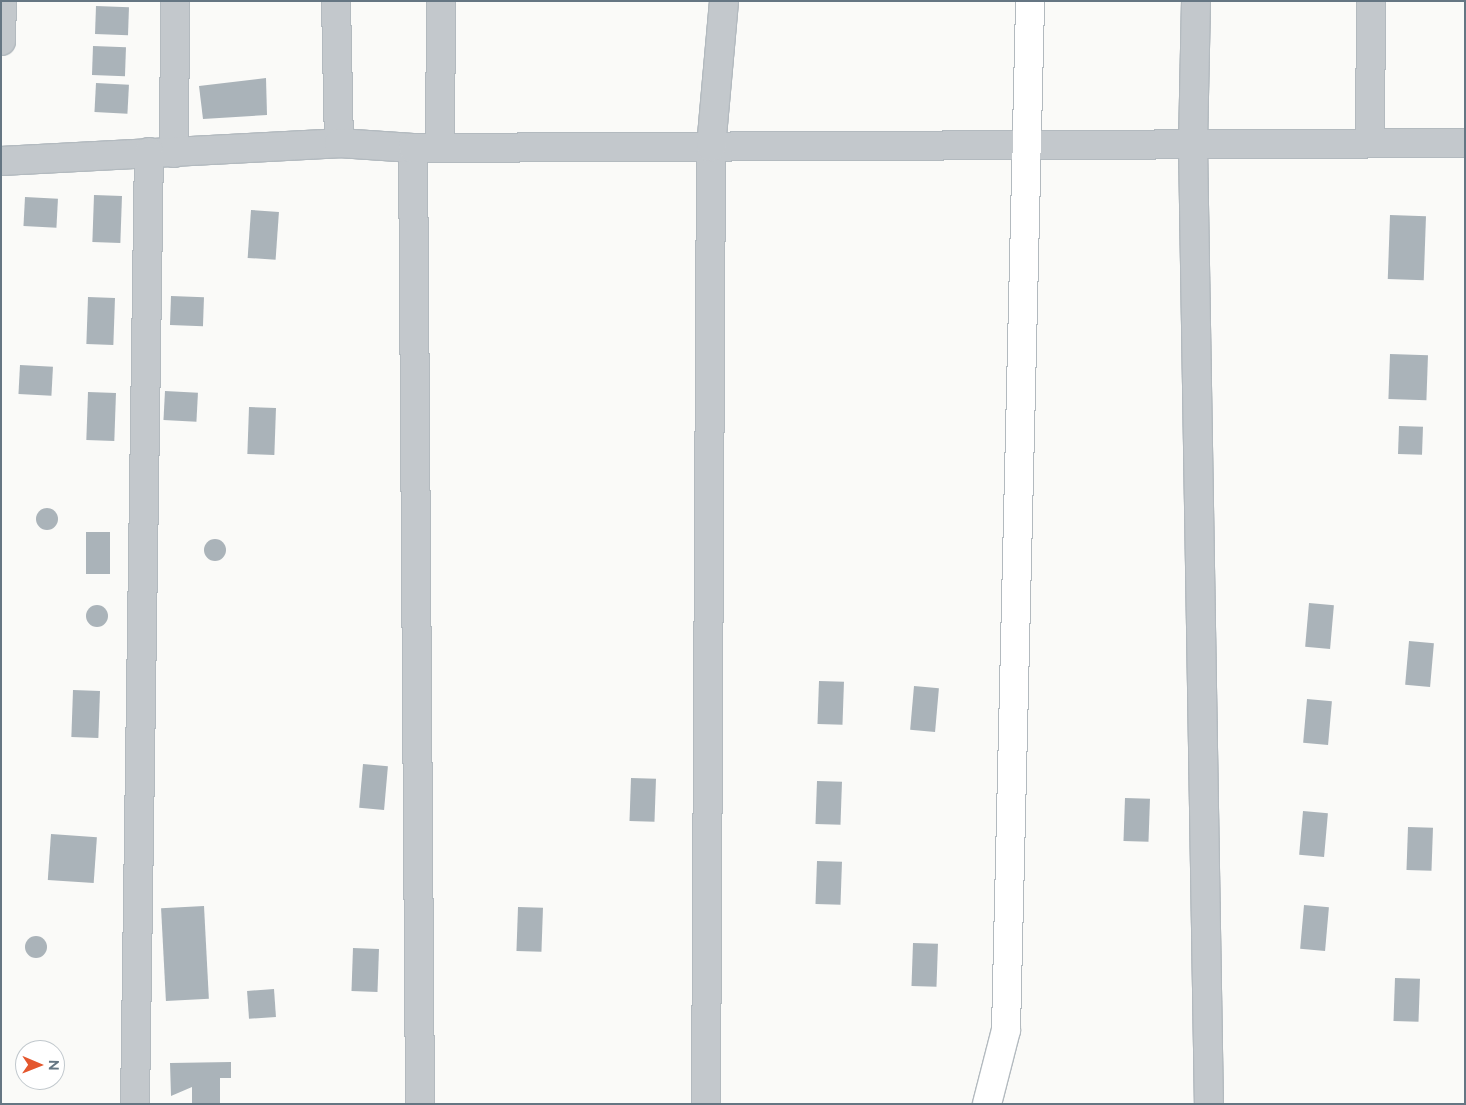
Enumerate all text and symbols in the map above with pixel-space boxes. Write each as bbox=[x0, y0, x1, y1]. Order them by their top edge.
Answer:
north arrow bbox=[15, 1040, 65, 1090]
text: N bbox=[46, 1060, 62, 1071]

